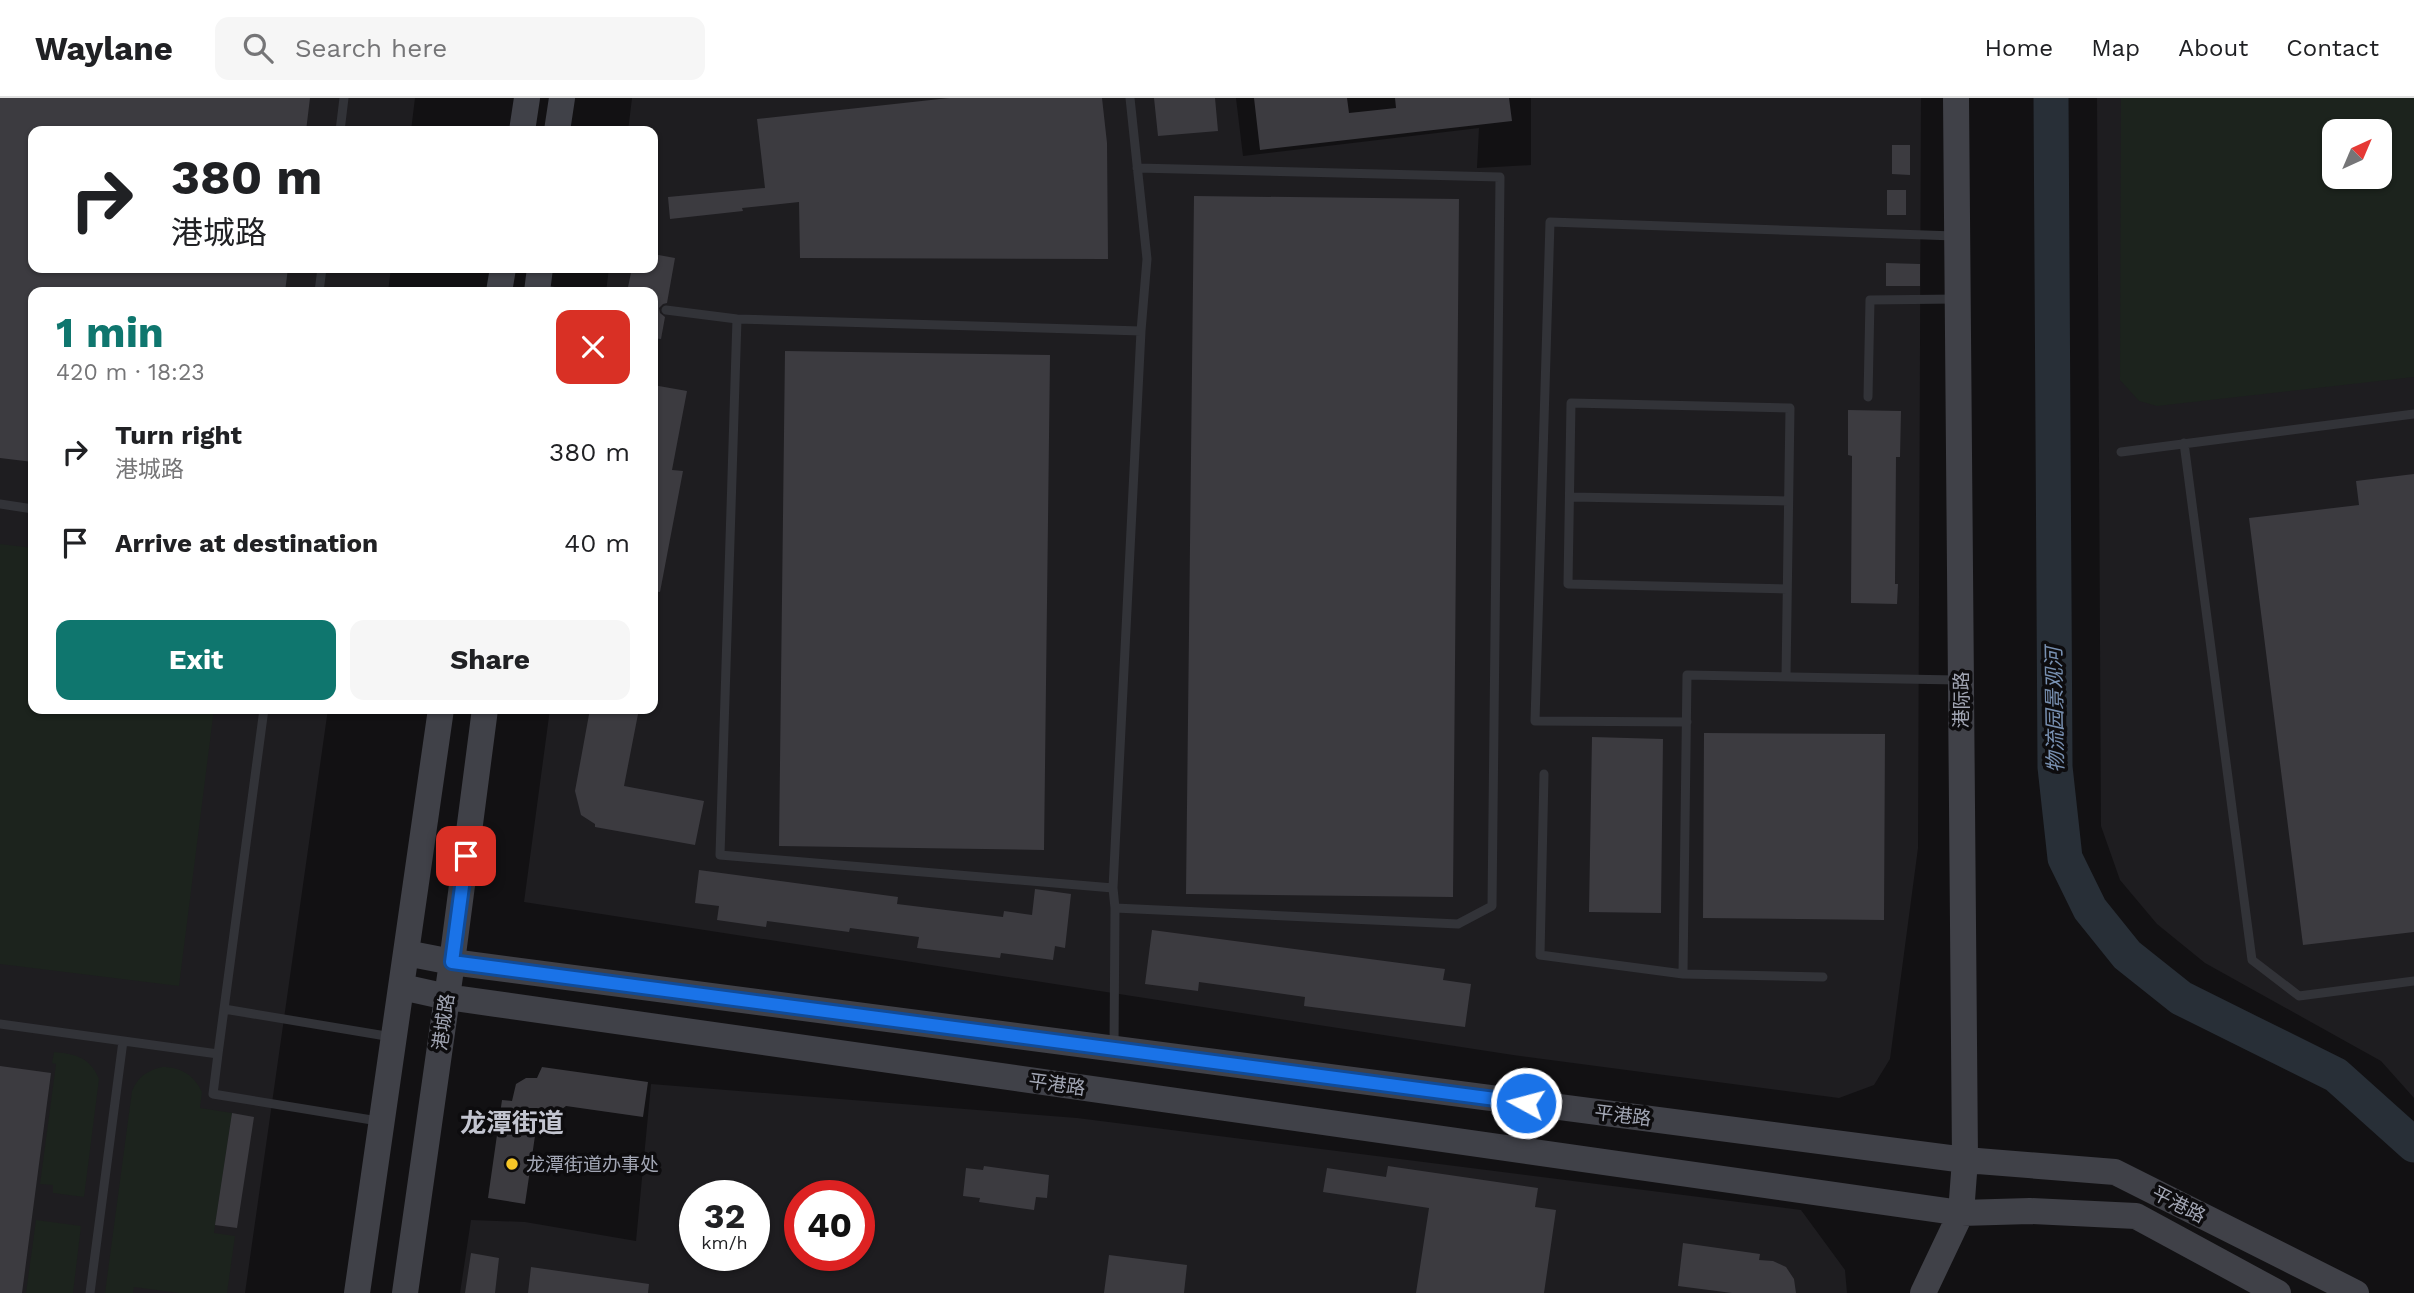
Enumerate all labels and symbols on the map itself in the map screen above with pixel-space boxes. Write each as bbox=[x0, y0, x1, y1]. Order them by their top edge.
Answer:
north arrow bbox=[2322, 119, 2392, 189]
water label: 物流园景观河 bbox=[2041, 643, 2068, 773]
street label: 港际路 bbox=[1950, 671, 1973, 729]
pin bbox=[436, 826, 496, 886]
street label: 港城路 bbox=[428, 992, 459, 1052]
position arrow bbox=[1489, 1066, 1563, 1140]
street label: 平港路 bbox=[1027, 1069, 1087, 1100]
street label: 平港路 bbox=[1593, 1101, 1653, 1130]
district label: 龙潭街道 bbox=[460, 1108, 564, 1138]
place label: 龙潭街道办事处 bbox=[526, 1153, 659, 1176]
marker: 龙潭街道办事处 bbox=[504, 1156, 520, 1172]
speed limit sign: 40 bbox=[784, 1180, 875, 1271]
street label: 平港路 bbox=[2148, 1181, 2209, 1228]

